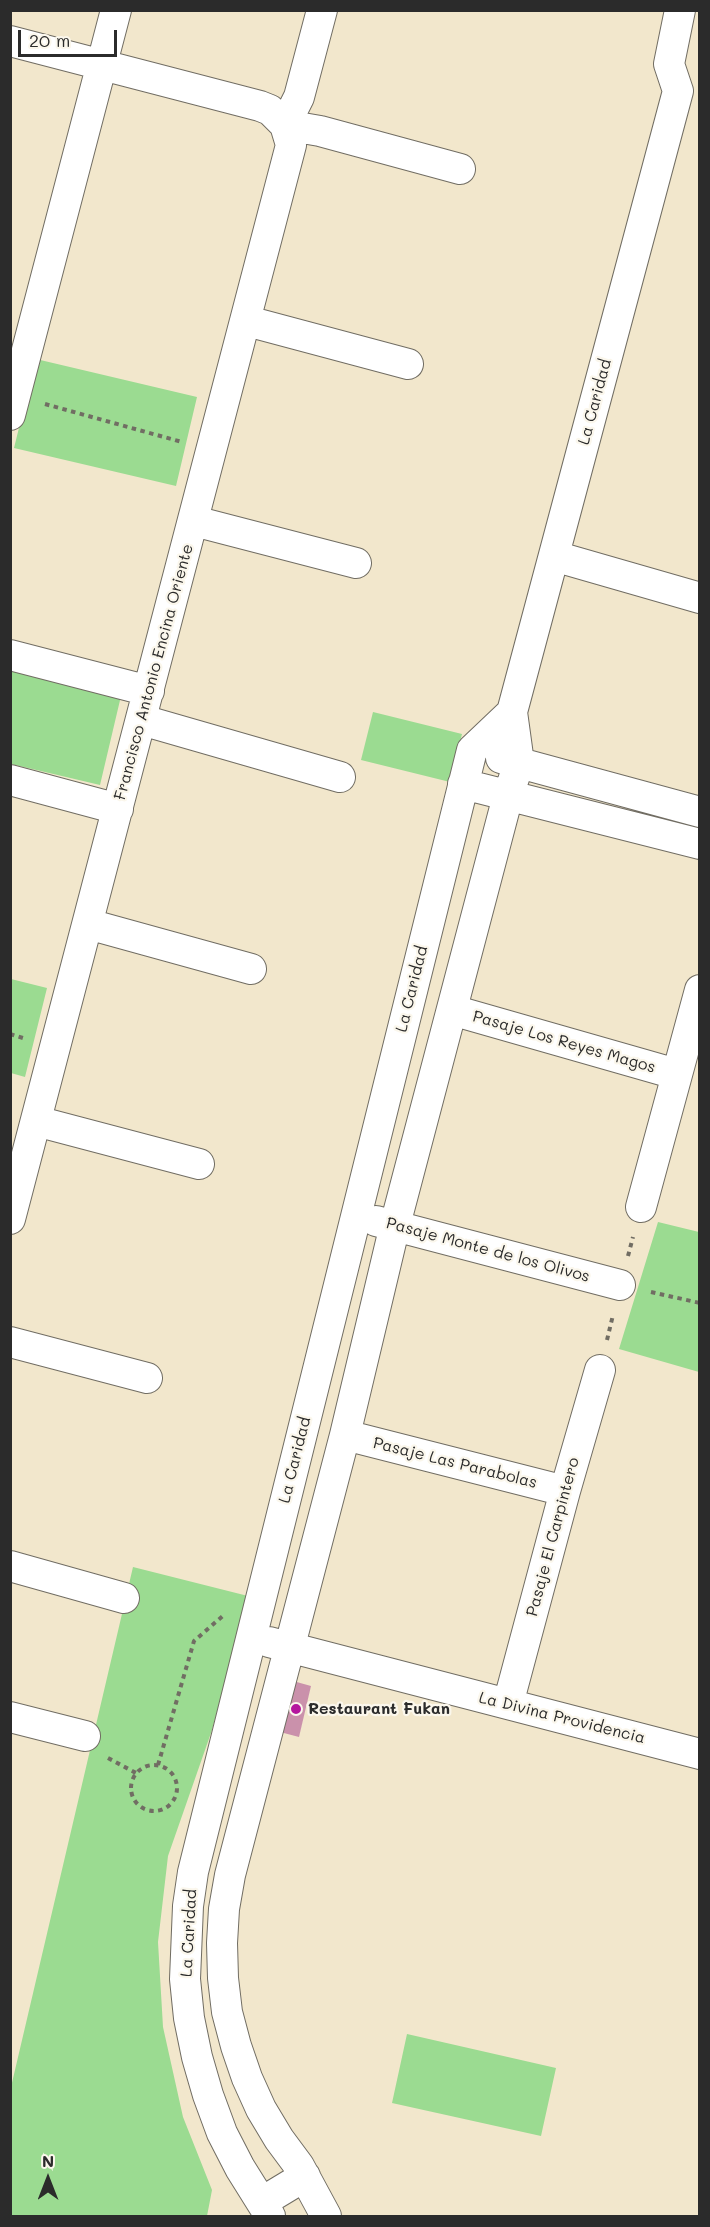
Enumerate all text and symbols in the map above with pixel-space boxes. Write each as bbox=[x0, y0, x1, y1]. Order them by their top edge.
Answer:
scale bar bbox=[21, 18, 120, 56]
text: 20 m bbox=[29, 28, 70, 52]
street label: La Caridad bbox=[574, 357, 616, 447]
street label: Francisco Antonio Encina Oriente bbox=[111, 542, 197, 802]
street label: La Caridad bbox=[392, 944, 432, 1034]
street label: Pasaje Los Reyes Magos bbox=[470, 1007, 658, 1077]
street label: Pasaje Monte de los Olivos bbox=[384, 1214, 592, 1286]
street label: La Caridad bbox=[275, 1415, 315, 1505]
street label: Pasaje Las Parabolas bbox=[371, 1433, 539, 1493]
street label: Pasaje El Carpintero bbox=[523, 1455, 583, 1619]
street label: La Divina Providencia bbox=[477, 1688, 647, 1748]
place label: Restaurant Fukan bbox=[308, 1699, 450, 1719]
marker: Restaurant Fukan bbox=[289, 1702, 303, 1716]
street label: La Caridad bbox=[177, 1889, 201, 1977]
north arrow bbox=[18, 2149, 78, 2209]
text: N bbox=[42, 2150, 54, 2171]

